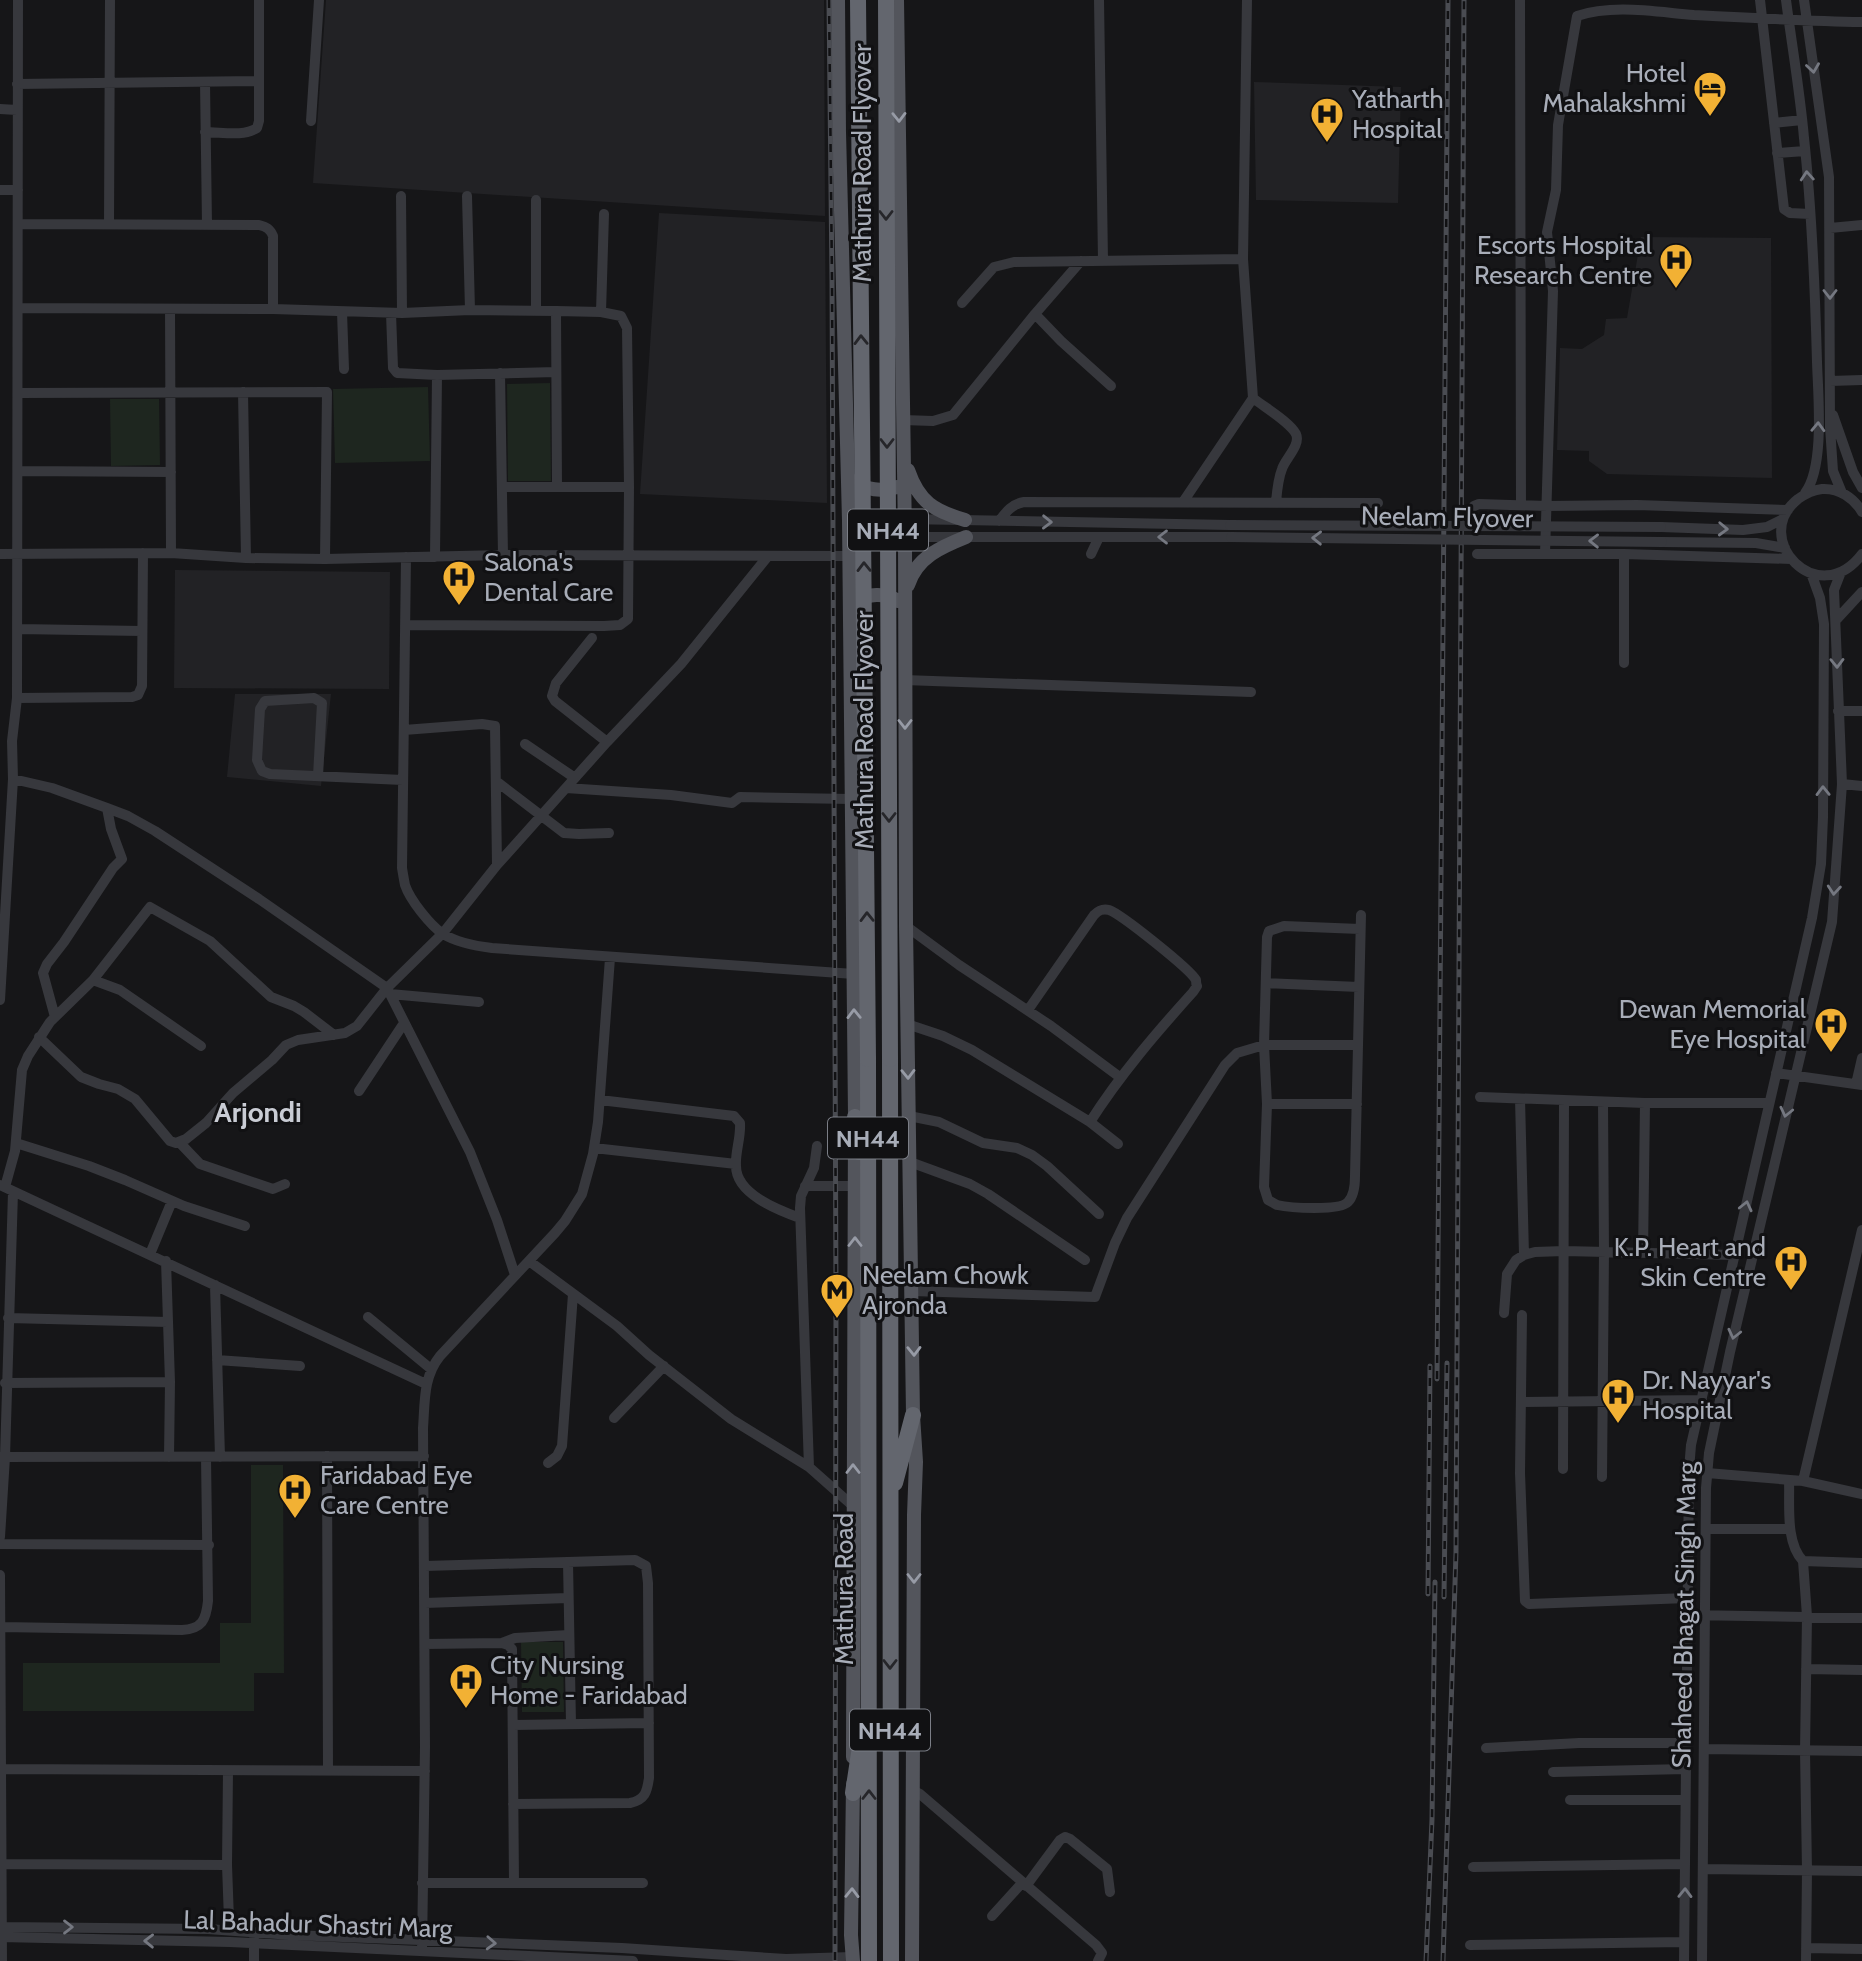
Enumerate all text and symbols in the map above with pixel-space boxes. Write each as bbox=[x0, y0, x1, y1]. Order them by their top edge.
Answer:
street label: Mathura Road Flyover bbox=[846, 43, 878, 282]
place label: Hotel Mahalakshmi bbox=[1543, 57, 1686, 119]
one-way arrow bbox=[1806, 62, 1821, 73]
hotel icon: Hotel Mahalakshmi bbox=[1691, 69, 1729, 118]
place label: Yatharth Hospital bbox=[1351, 83, 1444, 145]
hospital icon: Yatharth Hospital bbox=[1308, 95, 1346, 144]
one-way arrow bbox=[891, 112, 906, 123]
one-way arrow bbox=[1800, 170, 1815, 181]
one-way arrow bbox=[879, 210, 894, 221]
place label: Escorts Hospital Research Centre bbox=[1474, 229, 1652, 291]
hospital icon: Escorts Hospital Research Centre bbox=[1657, 241, 1695, 290]
one-way arrow bbox=[1822, 289, 1838, 300]
one-way arrow bbox=[854, 334, 869, 345]
one-way arrow bbox=[1810, 422, 1825, 433]
one-way arrow bbox=[880, 437, 895, 448]
street label: Neelam Flyover bbox=[1361, 499, 1534, 535]
road number: NH44 bbox=[848, 509, 928, 550]
one-way arrow bbox=[1042, 514, 1052, 530]
one-way arrow bbox=[1718, 522, 1729, 537]
one-way arrow bbox=[1157, 529, 1167, 545]
one-way arrow bbox=[1312, 530, 1322, 546]
one-way arrow bbox=[1588, 533, 1599, 549]
place label: Salona's Dental Care bbox=[484, 546, 613, 608]
hospital icon: Salona's Dental Care bbox=[440, 558, 478, 607]
one-way arrow bbox=[856, 561, 871, 572]
street label: Mathura Road Flyover bbox=[848, 610, 880, 849]
one-way arrow bbox=[1830, 658, 1845, 669]
one-way arrow bbox=[897, 719, 913, 730]
one-way arrow bbox=[1815, 785, 1831, 796]
one-way arrow bbox=[881, 812, 897, 823]
one-way arrow bbox=[1827, 885, 1842, 896]
one-way arrow bbox=[859, 911, 875, 922]
place label: Dewan Memorial Eye Hospital bbox=[1619, 993, 1806, 1055]
hospital icon: Dewan Memorial Eye Hospital bbox=[1812, 1005, 1850, 1054]
one-way arrow bbox=[846, 1009, 862, 1019]
one-way arrow bbox=[901, 1069, 916, 1080]
district label: Arjondi bbox=[214, 1095, 302, 1129]
one-way arrow bbox=[1780, 1106, 1794, 1118]
road number: NH44 bbox=[828, 1118, 908, 1158]
one-way arrow bbox=[1737, 1200, 1752, 1212]
place label: K.P. Heart and Skin Centre bbox=[1614, 1231, 1766, 1293]
one-way arrow bbox=[847, 1236, 862, 1247]
hospital icon: K.P. Heart and Skin Centre bbox=[1772, 1243, 1810, 1292]
place label: Neelam Chowk Ajronda bbox=[862, 1259, 1029, 1321]
metro station icon: Neelam Chowk Ajronda bbox=[818, 1271, 856, 1320]
one-way arrow bbox=[1728, 1328, 1743, 1340]
one-way arrow bbox=[906, 1345, 921, 1356]
place label: Dr. Nayyar's Hospital bbox=[1642, 1364, 1771, 1426]
hospital icon: Dr. Nayyar's Hospital bbox=[1599, 1376, 1637, 1425]
place label: Faridabad Eye Care Centre bbox=[320, 1459, 473, 1521]
street label: Shaheed Bhagat Singh Marg bbox=[1665, 1460, 1703, 1769]
one-way arrow bbox=[845, 1464, 861, 1474]
hospital icon: Faridabad Eye Care Centre bbox=[276, 1471, 314, 1520]
street label: Mathura Road bbox=[828, 1513, 860, 1665]
one-way arrow bbox=[906, 1573, 922, 1584]
place label: City Nursing Home - Faridabad bbox=[490, 1649, 688, 1711]
one-way arrow bbox=[882, 1660, 898, 1670]
hospital icon: City Nursing Home - Faridabad bbox=[447, 1661, 485, 1710]
road number: NH44 bbox=[850, 1710, 930, 1750]
one-way arrow bbox=[861, 1789, 877, 1800]
one-way arrow bbox=[844, 1887, 859, 1898]
one-way arrow bbox=[1677, 1887, 1692, 1898]
street label: Lal Bahadur Shastri Marg bbox=[183, 1903, 454, 1945]
one-way arrow bbox=[63, 1919, 74, 1935]
one-way arrow bbox=[143, 1933, 154, 1948]
one-way arrow bbox=[486, 1935, 497, 1950]

